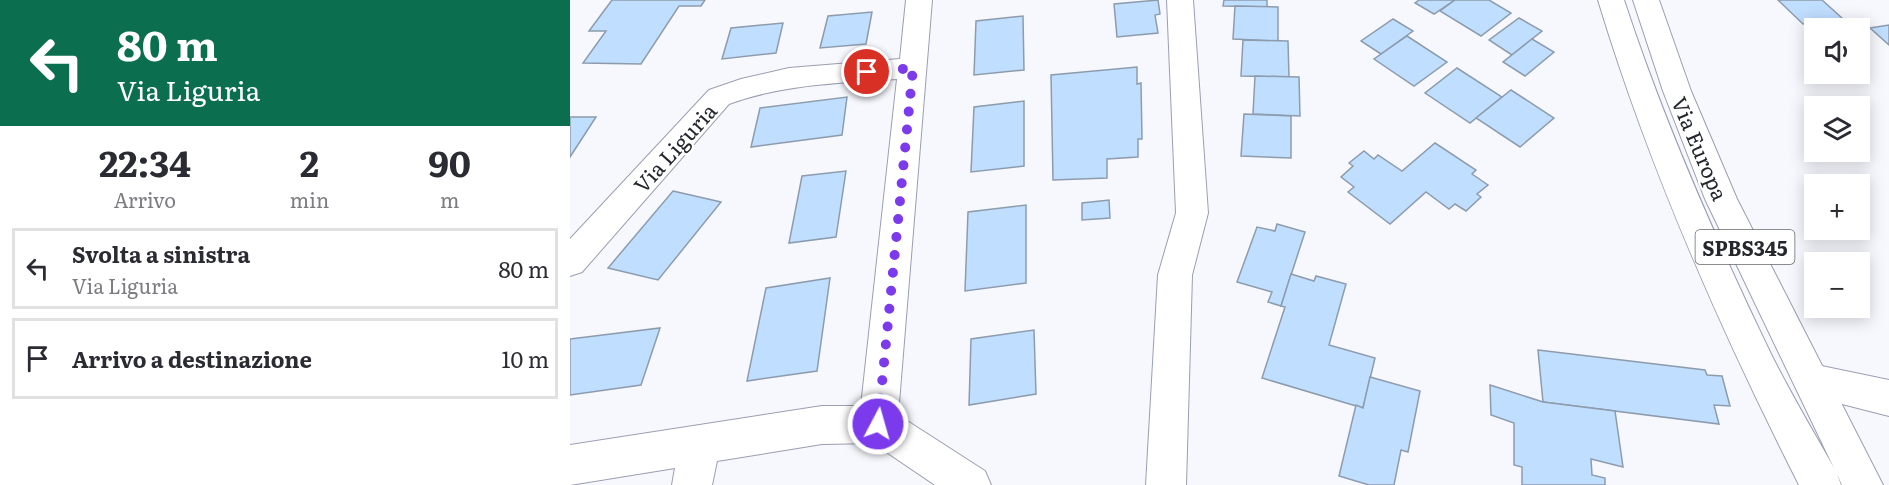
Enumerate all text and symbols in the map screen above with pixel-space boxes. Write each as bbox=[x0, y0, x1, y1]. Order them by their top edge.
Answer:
text: 80 m bbox=[117, 12, 218, 74]
map controls bbox=[1804, 18, 1870, 318]
button: sound bbox=[1804, 18, 1870, 84]
icon: left bbox=[18, 24, 96, 102]
pin bbox=[841, 46, 892, 97]
icon: arrive bbox=[850, 55, 883, 88]
text: Via Liguria bbox=[117, 69, 260, 109]
street label: Via Europa bbox=[1665, 91, 1737, 205]
street label: Via Liguria bbox=[625, 95, 723, 199]
button: layers bbox=[1804, 96, 1870, 162]
text: 22:34 bbox=[99, 135, 191, 188]
text: 2 bbox=[300, 135, 319, 188]
text: 90 bbox=[428, 135, 471, 188]
button: + bbox=[1804, 174, 1870, 240]
text: Arrivo bbox=[114, 184, 176, 214]
text: min bbox=[290, 184, 329, 214]
text: m bbox=[440, 184, 459, 214]
road number: SPBS345 bbox=[1696, 230, 1794, 264]
text: Svolta a sinistra bbox=[72, 237, 250, 270]
icon: left bbox=[21, 252, 54, 285]
text: 80 m bbox=[498, 252, 549, 285]
button: − bbox=[1804, 252, 1870, 318]
text: Via Liguria bbox=[72, 270, 178, 300]
icon: arrive bbox=[21, 342, 54, 375]
text: Arrivo a destinazione bbox=[72, 342, 312, 375]
text: 10 m bbox=[502, 342, 549, 375]
position arrow bbox=[846, 392, 910, 456]

